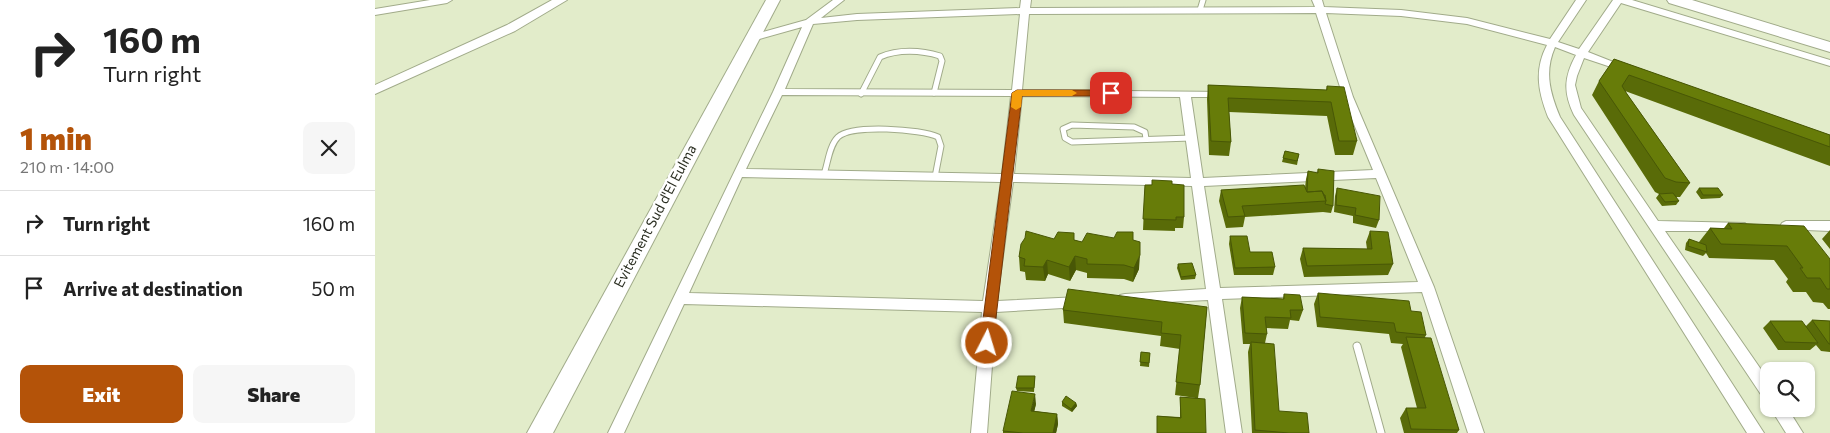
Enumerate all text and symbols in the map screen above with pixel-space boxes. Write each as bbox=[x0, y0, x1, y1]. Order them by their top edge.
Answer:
text: 160 m bbox=[103, 17, 201, 60]
icon: right bbox=[20, 20, 85, 85]
text: Turn right bbox=[103, 60, 201, 87]
pin bbox=[1090, 72, 1132, 114]
icon: arrive bbox=[1097, 79, 1125, 107]
text: 1 min bbox=[20, 119, 92, 156]
button: close bbox=[303, 122, 355, 174]
street label: Evitement Sud d'El Eulma bbox=[610, 141, 699, 290]
text: 210 m · 14:00 bbox=[20, 157, 114, 176]
icon: right bbox=[20, 209, 48, 237]
text: Turn right bbox=[63, 212, 150, 235]
text: 160 m bbox=[303, 212, 355, 235]
icon: arrive bbox=[20, 274, 48, 302]
text: Arrive at destination bbox=[63, 277, 243, 300]
text: 50 m bbox=[311, 277, 355, 300]
position arrow bbox=[960, 316, 1012, 368]
map controls bbox=[1760, 362, 1815, 417]
button: search bbox=[1760, 362, 1815, 417]
button: Exit bbox=[20, 365, 183, 423]
button: Share bbox=[193, 365, 355, 423]

